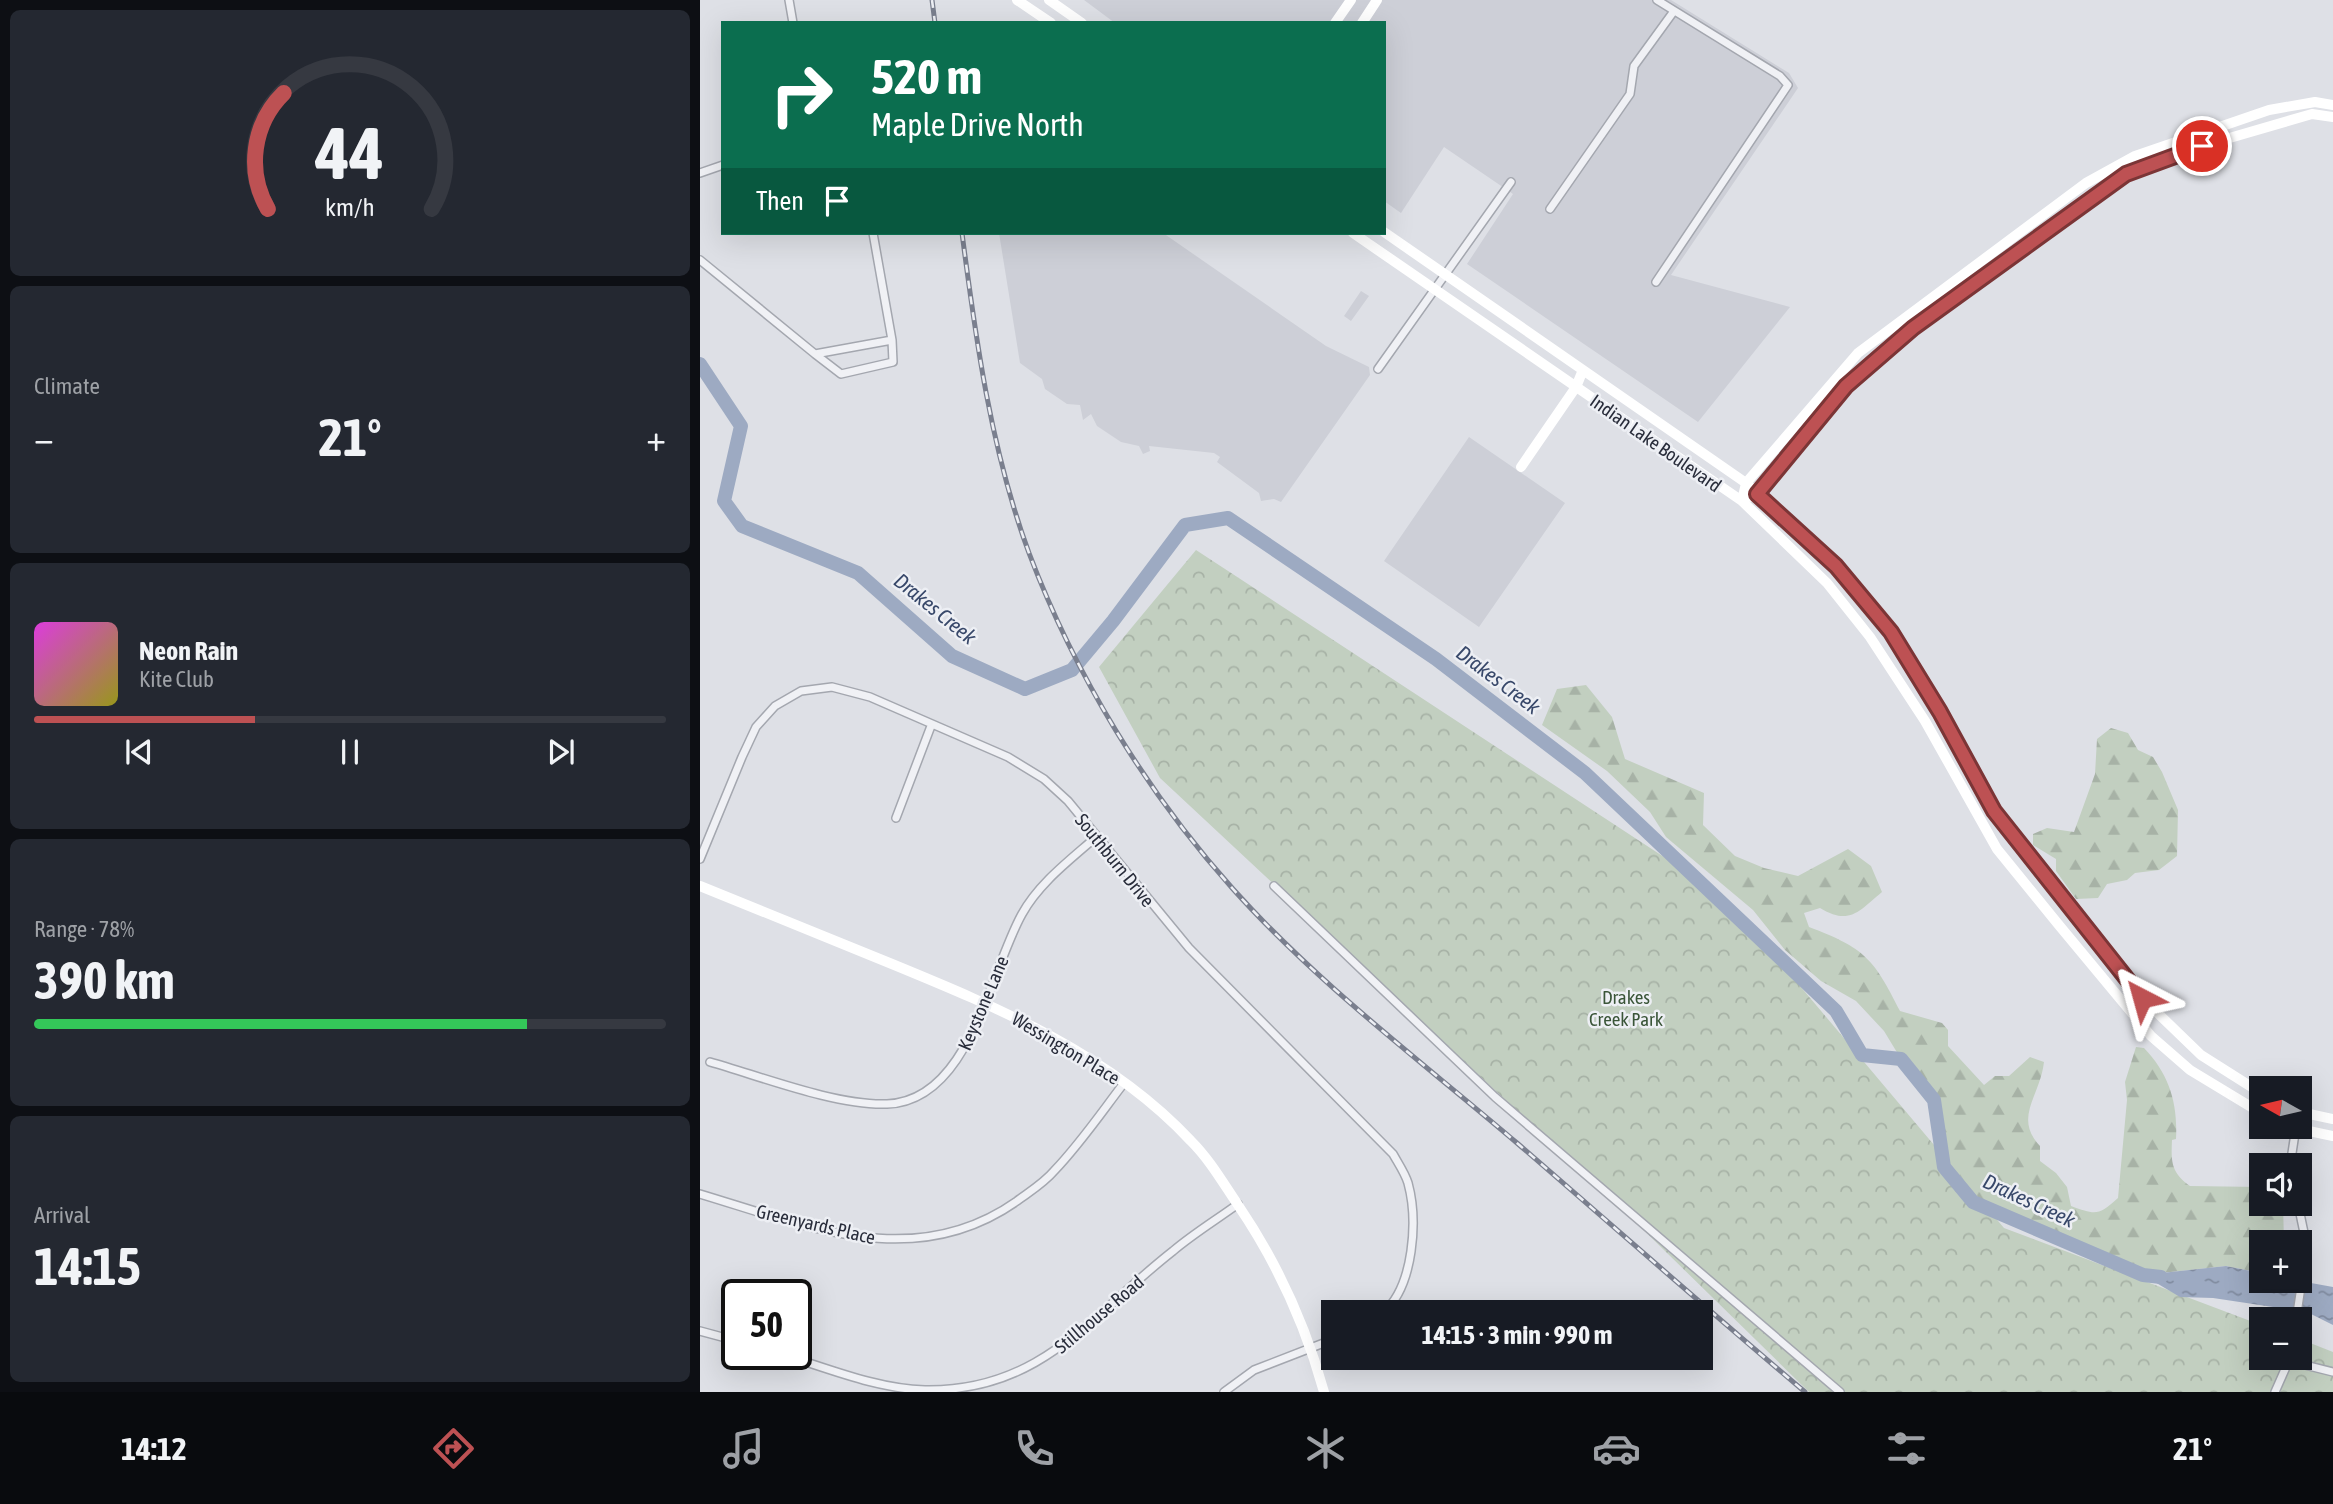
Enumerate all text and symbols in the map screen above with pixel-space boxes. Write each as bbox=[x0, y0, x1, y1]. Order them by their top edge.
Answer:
text: 520 m bbox=[871, 48, 982, 104]
icon: right bbox=[756, 49, 847, 140]
text: Maple Drive North bbox=[871, 106, 1084, 143]
text: 44 bbox=[315, 112, 384, 195]
pin bbox=[2172, 116, 2232, 176]
icon: arrive bbox=[2183, 127, 2221, 165]
icon: arrive bbox=[818, 182, 856, 220]
text: Then bbox=[756, 186, 804, 216]
text: km/h bbox=[325, 193, 375, 221]
text: Climate bbox=[34, 373, 100, 399]
street label: Indian Lake Boulevard bbox=[1586, 390, 1726, 496]
text: 21° bbox=[318, 407, 382, 467]
text: − bbox=[34, 416, 54, 459]
text: + bbox=[646, 416, 666, 459]
water label: Drakes Creek bbox=[890, 568, 982, 649]
text: Neon Rain bbox=[139, 636, 238, 666]
water label: Drakes Creek bbox=[1452, 640, 1546, 719]
text: Kite Club bbox=[139, 666, 214, 692]
icon: previous bbox=[120, 733, 158, 771]
icon: pause bbox=[331, 733, 369, 771]
icon: next bbox=[542, 733, 580, 771]
street label: Southburn Drive bbox=[1071, 809, 1159, 911]
text: Range · 78% bbox=[34, 916, 134, 942]
text: 390 km bbox=[34, 950, 175, 1010]
street label: Keystone Lane bbox=[953, 952, 1013, 1054]
position arrow bbox=[2105, 961, 2179, 1035]
park label: Drakes Creek Park bbox=[1589, 986, 1664, 1030]
street label: Wessington Place bbox=[1008, 1007, 1124, 1089]
north arrow bbox=[2249, 1076, 2312, 1139]
map controls bbox=[2249, 1076, 2312, 1370]
button: sound bbox=[2249, 1153, 2312, 1216]
water label: Drakes Creek bbox=[1980, 1168, 2080, 1232]
street label: Greenyards Place bbox=[754, 1200, 878, 1248]
text: Arrival bbox=[34, 1202, 90, 1228]
button: + bbox=[2249, 1230, 2312, 1293]
text: 14:15 bbox=[34, 1236, 141, 1296]
street label: Stillhouse Road bbox=[1050, 1270, 1148, 1358]
speed limit sign: 50 bbox=[721, 1279, 812, 1370]
button: − bbox=[2249, 1307, 2312, 1370]
text: 14:15 · 3 min · 990 m bbox=[1422, 1320, 1612, 1350]
icon: directions bbox=[429, 1424, 478, 1473]
icon: music bbox=[719, 1424, 768, 1473]
icon: phone bbox=[1010, 1424, 1059, 1473]
icon: climate bbox=[1301, 1424, 1350, 1473]
icon: car bbox=[1592, 1424, 1641, 1473]
icon: filters bbox=[1882, 1424, 1931, 1473]
text: 14:12 bbox=[121, 1430, 187, 1467]
text: 21° bbox=[2173, 1430, 2212, 1467]

